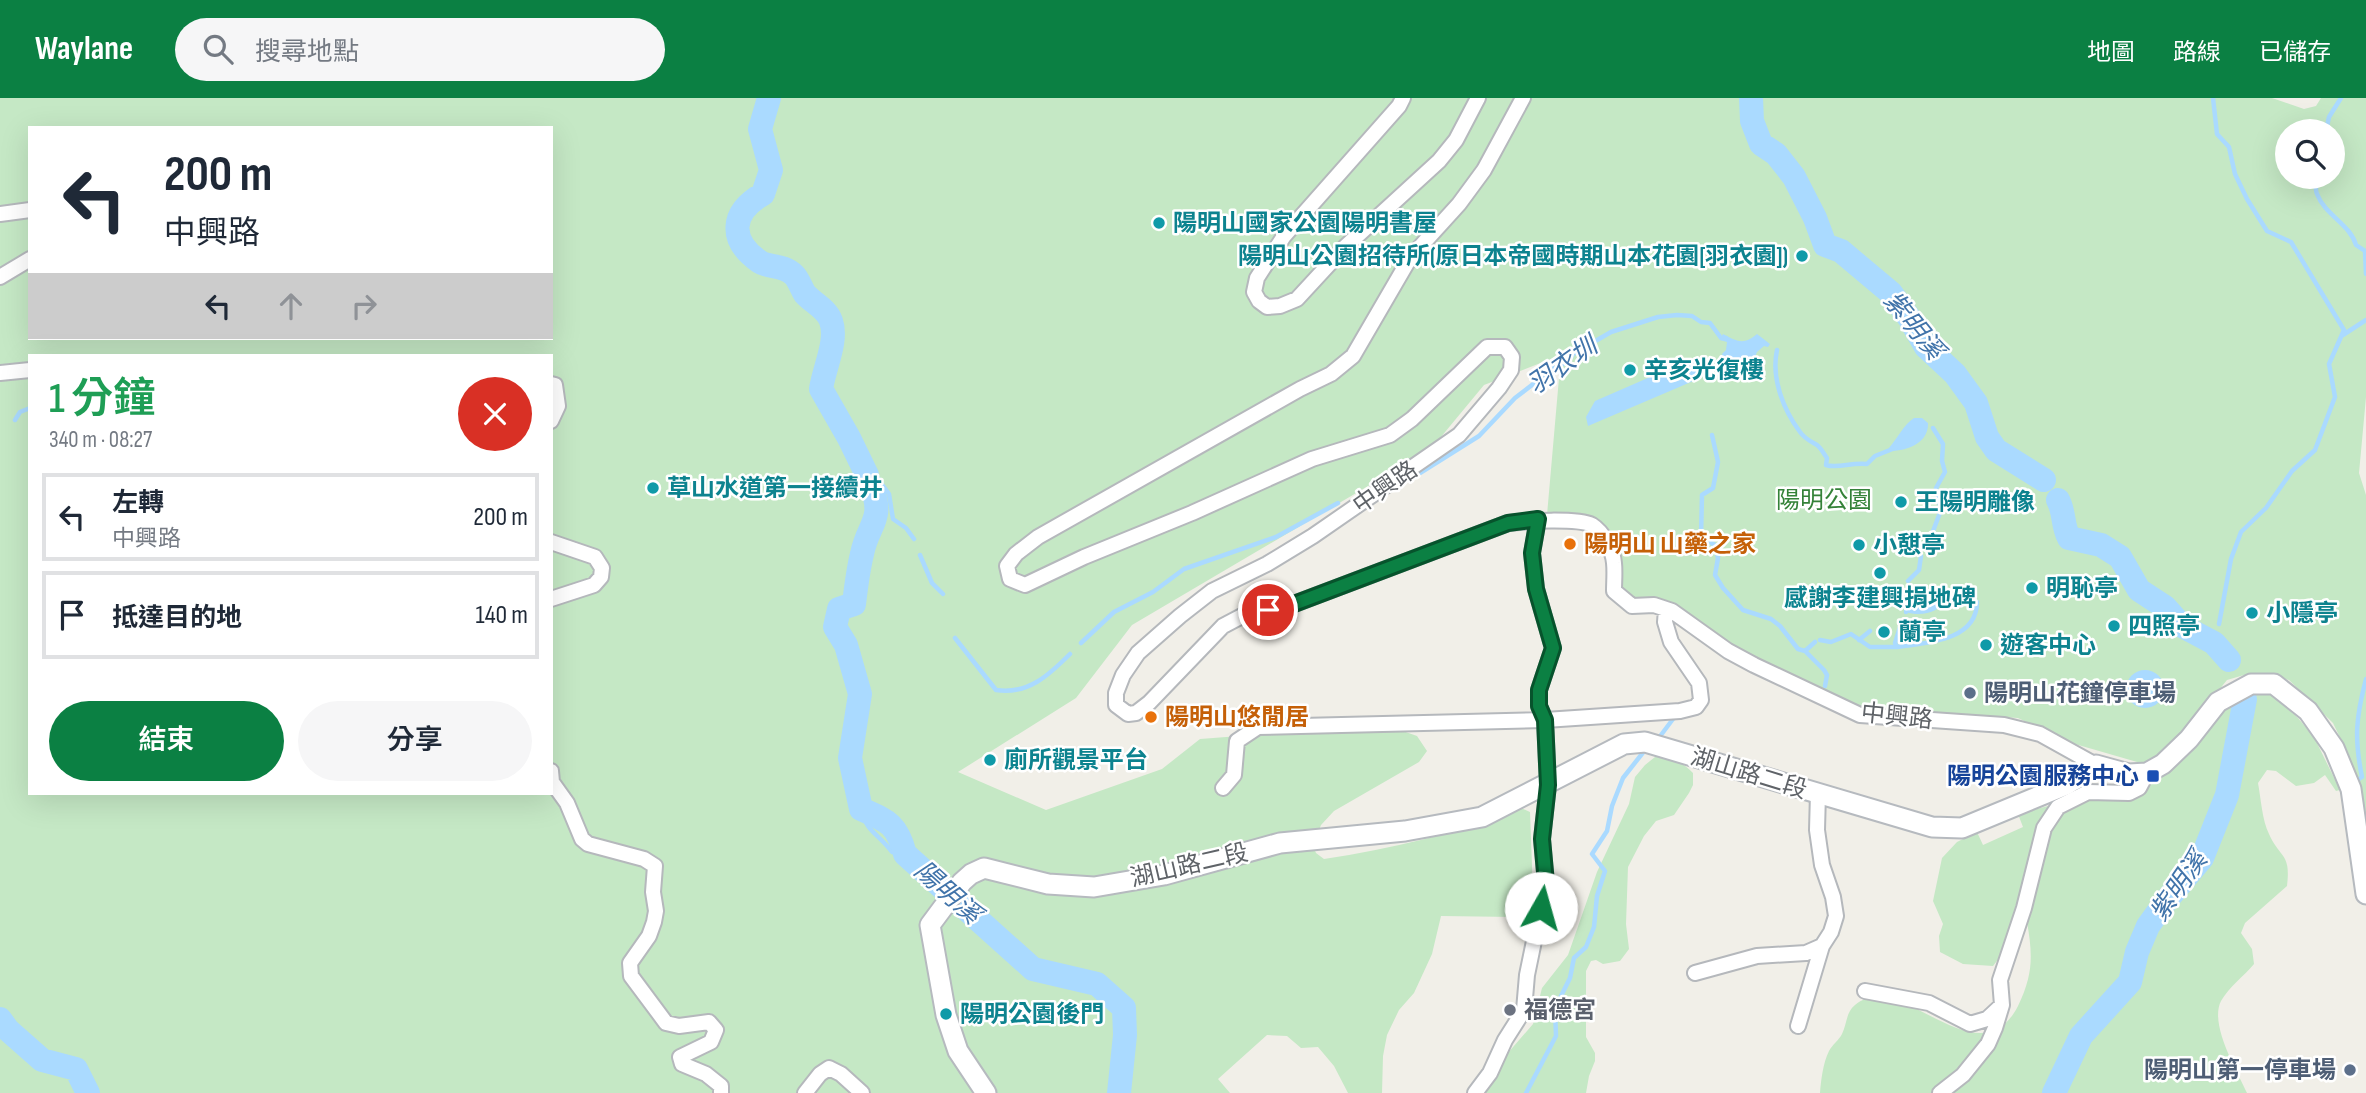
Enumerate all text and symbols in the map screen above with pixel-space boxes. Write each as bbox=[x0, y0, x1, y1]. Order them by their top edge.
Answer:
search box bbox=[175, 18, 665, 81]
text: Waylane bbox=[35, 29, 133, 69]
icon: search bbox=[199, 30, 237, 68]
text: 搜尋地點 bbox=[255, 37, 359, 68]
text: 地圖 bbox=[2087, 38, 2135, 67]
text: 路線 bbox=[2173, 38, 2221, 67]
text: 已儲存 bbox=[2259, 38, 2331, 67]
map controls bbox=[2275, 119, 2345, 189]
button: search bbox=[2275, 119, 2345, 189]
text: 200 m bbox=[164, 146, 272, 205]
icon: left bbox=[49, 154, 140, 245]
place label: 陽明山國家公園陽明書屋 bbox=[1173, 209, 1437, 238]
text: 中興路 bbox=[164, 214, 260, 253]
marker: 陽明山國家公園陽明書屋 bbox=[1151, 215, 1167, 231]
place label: 陽明山公園招待所(原日本帝國時期山本花園[羽衣園]) bbox=[1238, 242, 1788, 271]
marker: 陽明山公園招待所(原日本帝國時期山本花園[羽衣園]) bbox=[1794, 248, 1810, 264]
water label: 紫明溪 bbox=[1876, 286, 1952, 369]
icon: left bbox=[199, 287, 237, 325]
icon: ahead bbox=[272, 287, 310, 325]
icon: right bbox=[345, 287, 383, 325]
water label: 羽衣圳 bbox=[1522, 329, 1607, 401]
place label: 辛亥光復樓 bbox=[1644, 356, 1764, 385]
marker: 辛亥光復樓 bbox=[1622, 362, 1638, 378]
text: 1 分鐘 bbox=[49, 374, 155, 425]
button: close bbox=[458, 377, 532, 451]
text: 340 m · 08:27 bbox=[49, 426, 152, 454]
street label: 中興路 bbox=[1347, 455, 1423, 520]
place label: 草山水道第一接續井 bbox=[667, 474, 883, 503]
marker: 草山水道第一接續井 bbox=[645, 480, 661, 496]
park label: 陽明公園 bbox=[1776, 486, 1872, 515]
text: 左轉 bbox=[112, 488, 164, 519]
place label: 王陽明雕像 bbox=[1915, 488, 2035, 517]
marker: 王陽明雕像 bbox=[1893, 494, 1909, 510]
icon: left bbox=[53, 498, 91, 536]
text: 200 m bbox=[473, 502, 528, 533]
text: 中興路 bbox=[112, 525, 181, 553]
place label: 陽明山 山藥之家 bbox=[1584, 530, 1756, 559]
place label: 小憇亭 bbox=[1873, 531, 1945, 560]
marker: 陽明山 山藥之家 bbox=[1562, 536, 1578, 552]
marker: 小憇亭 bbox=[1851, 537, 1867, 553]
marker: 感謝李建興捐地碑 bbox=[1872, 565, 1888, 581]
place label: 明恥亭 bbox=[2046, 574, 2118, 603]
pin bbox=[1238, 580, 1298, 640]
marker: 明恥亭 bbox=[2024, 580, 2040, 596]
place label: 感謝李建興捐地碑 bbox=[1784, 584, 1976, 613]
icon: arrive bbox=[1249, 591, 1287, 629]
icon: arrive bbox=[53, 596, 91, 634]
place label: 小隱亭 bbox=[2266, 599, 2338, 628]
text: 140 m bbox=[476, 600, 528, 631]
text: 抵達目的地 bbox=[112, 603, 242, 634]
marker: 小隱亭 bbox=[2244, 605, 2260, 621]
place label: 四照亭 bbox=[2128, 612, 2200, 641]
place label: 蘭亭 bbox=[1898, 618, 1946, 647]
marker: 四照亭 bbox=[2106, 618, 2122, 634]
marker: 蘭亭 bbox=[1876, 624, 1892, 640]
place label: 遊客中心 bbox=[2000, 631, 2096, 660]
marker: 遊客中心 bbox=[1978, 637, 1994, 653]
place label: 陽明山花鐘停車場 bbox=[1984, 679, 2176, 708]
marker: 陽明山花鐘停車場 bbox=[1962, 685, 1978, 701]
street label: 中興路 bbox=[1860, 698, 1934, 735]
button: 結束 bbox=[49, 701, 284, 781]
button: 分享 bbox=[298, 701, 532, 781]
place label: 陽明山悠閒居 bbox=[1165, 703, 1309, 732]
marker: 陽明山悠閒居 bbox=[1143, 709, 1159, 725]
street label: 湖山路二段 bbox=[1687, 742, 1810, 805]
place label: 廁所觀景平台 bbox=[1004, 746, 1148, 775]
marker: 廁所觀景平台 bbox=[982, 752, 998, 768]
place label: 陽明公園服務中心 bbox=[1947, 762, 2139, 791]
marker: 陽明公園服務中心 bbox=[2145, 768, 2161, 784]
street label: 湖山路二段 bbox=[1127, 838, 1251, 893]
water label: 紫明溪 bbox=[2144, 843, 2217, 928]
water label: 陽明溪 bbox=[908, 855, 989, 933]
position arrow bbox=[1504, 871, 1578, 945]
place label: 福德宮 bbox=[1524, 996, 1596, 1025]
place label: 陽明公園後門 bbox=[960, 1000, 1104, 1029]
marker: 福德宮 bbox=[1502, 1002, 1518, 1018]
marker: 陽明公園後門 bbox=[938, 1006, 954, 1022]
place label: 陽明山第一停車場 bbox=[2144, 1056, 2336, 1085]
marker: 陽明山第一停車場 bbox=[2342, 1062, 2358, 1078]

